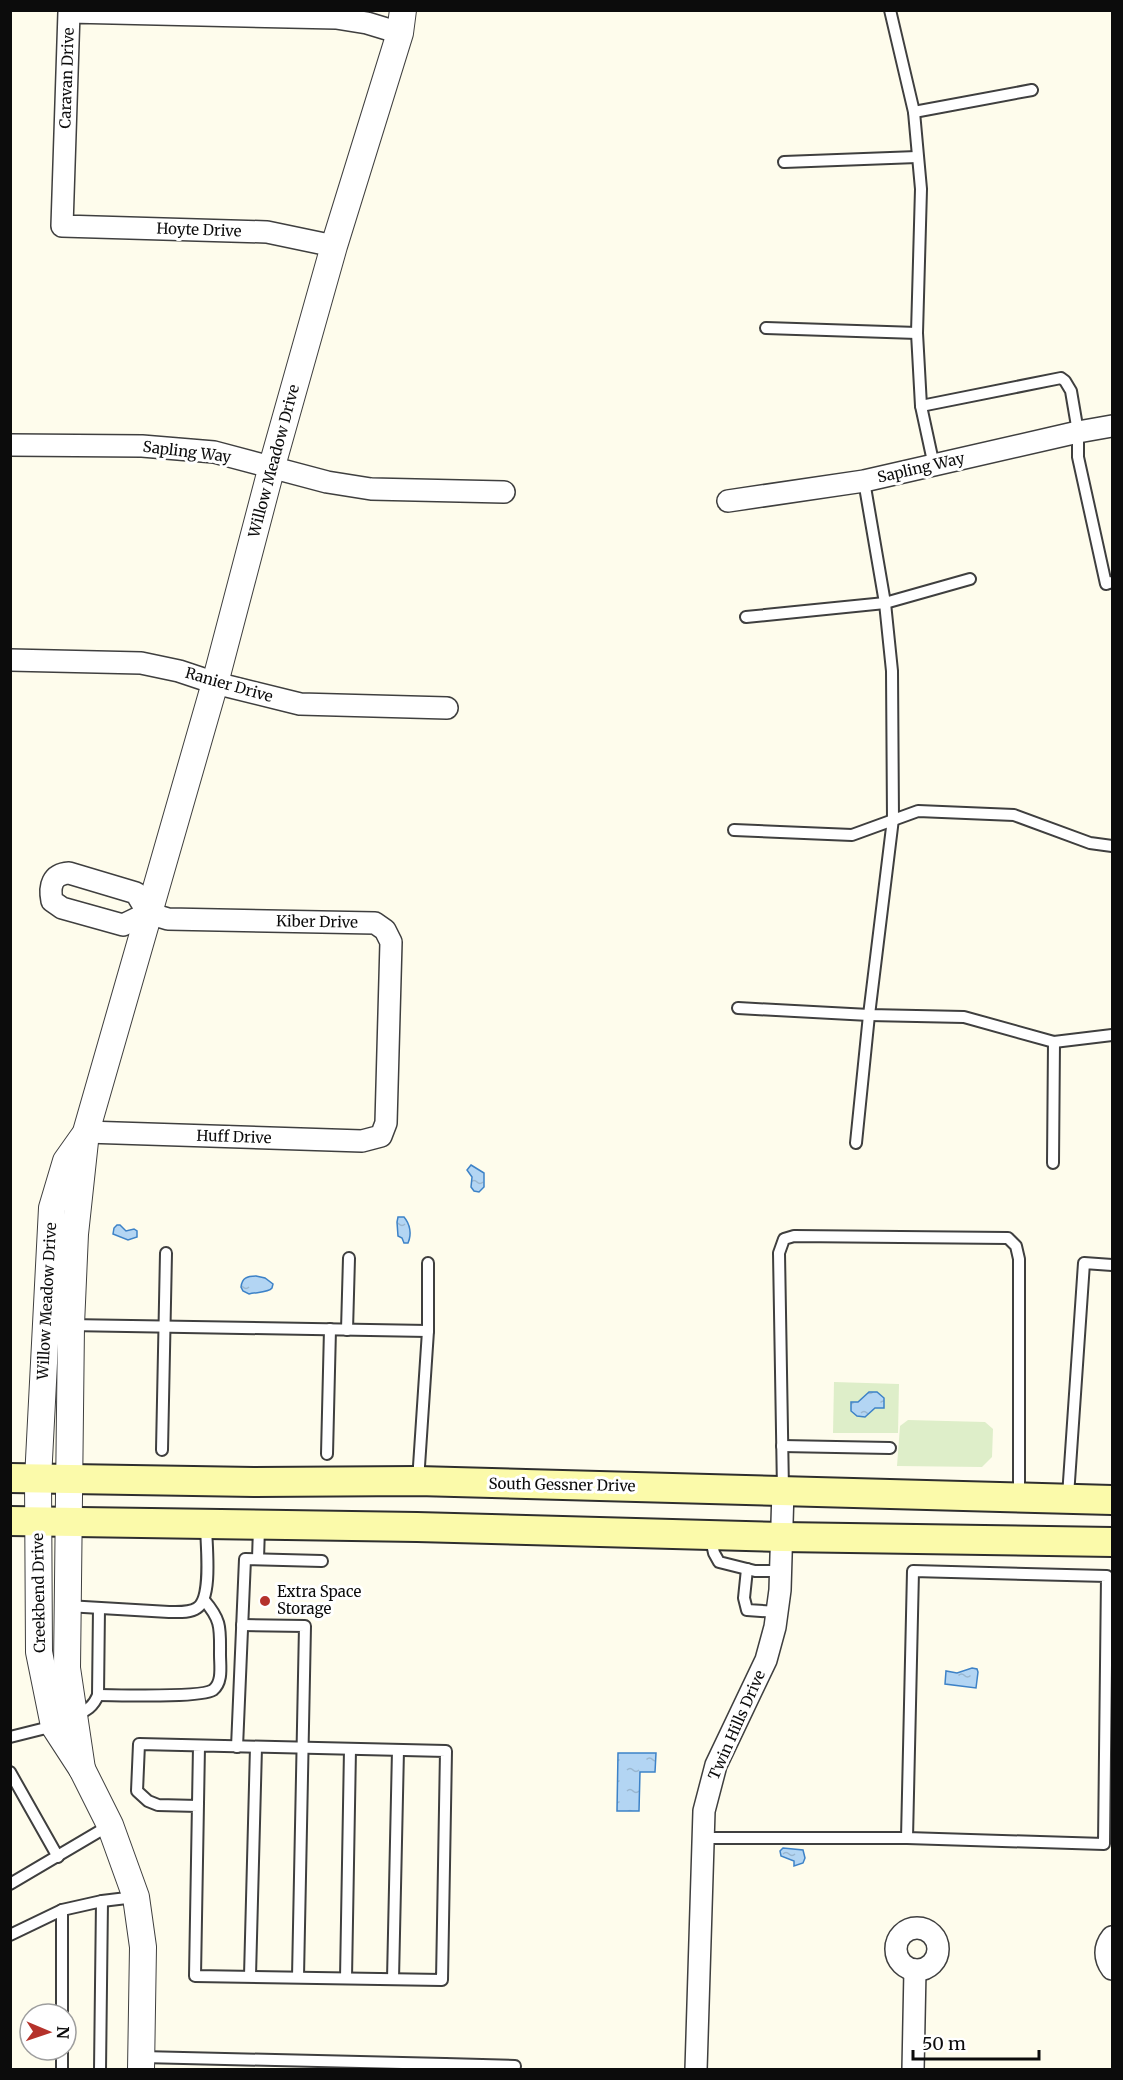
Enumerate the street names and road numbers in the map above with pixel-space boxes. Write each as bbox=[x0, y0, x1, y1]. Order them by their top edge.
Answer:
street label: Caravan Drive bbox=[55, 27, 78, 129]
street label: Hoyte Drive bbox=[156, 219, 242, 240]
street label: Willow Meadow Drive bbox=[244, 382, 303, 540]
street label: Sapling Way bbox=[142, 437, 233, 466]
street label: Sapling Way bbox=[875, 448, 967, 487]
street label: Ranier Drive bbox=[183, 663, 275, 706]
street label: Kiber Drive bbox=[276, 911, 358, 932]
street label: Huff Drive bbox=[196, 1126, 272, 1147]
street label: Willow Meadow Drive bbox=[33, 1222, 60, 1381]
street label: South Gessner Drive bbox=[488, 1474, 636, 1495]
street label: Creekbend Drive bbox=[28, 1533, 49, 1653]
street label: Twin Hills Drive bbox=[704, 1667, 769, 1783]

